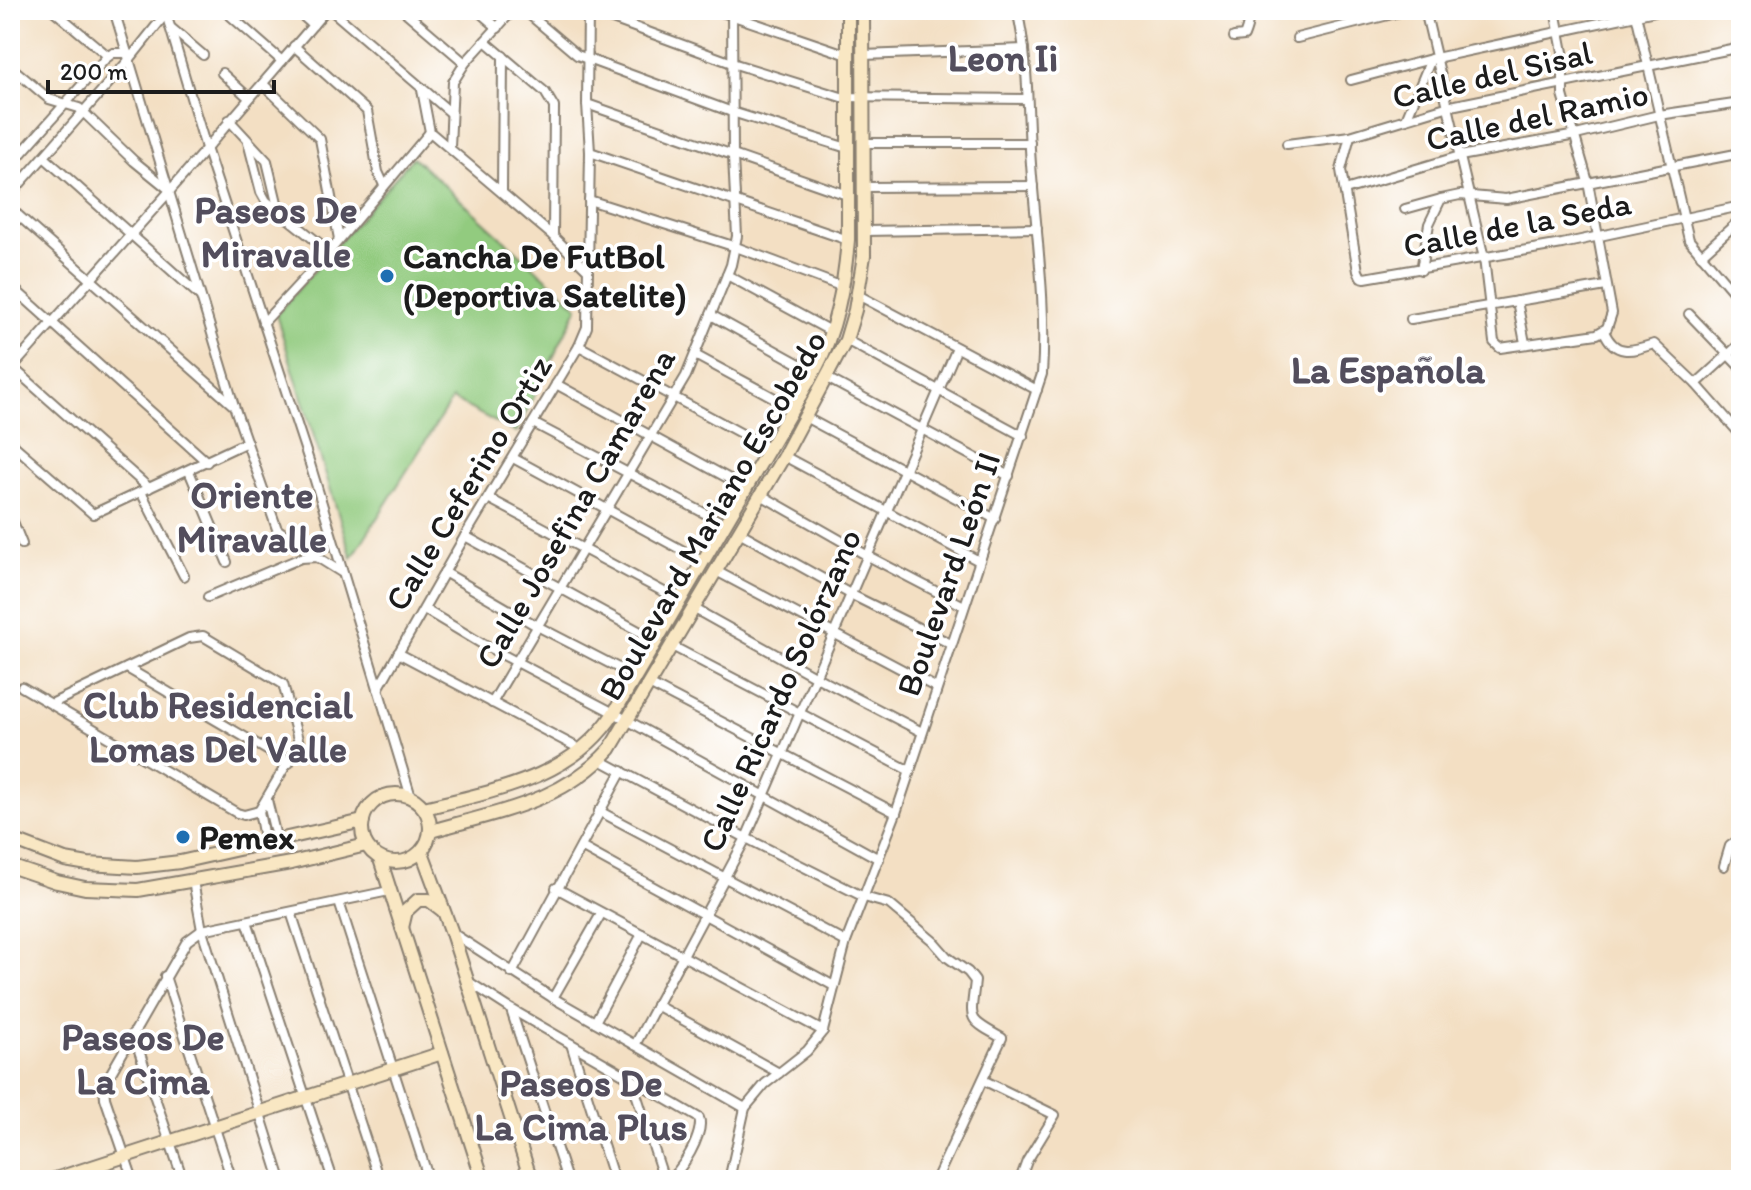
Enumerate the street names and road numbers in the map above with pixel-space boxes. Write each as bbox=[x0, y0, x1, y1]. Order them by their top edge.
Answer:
street label: Calle del Sisal bbox=[1388, 31, 1597, 117]
street label: Calle del Ramio bbox=[1422, 73, 1652, 160]
street label: Calle de la Seda bbox=[1400, 182, 1635, 267]
street label: Boulevard Mariano Escobedo bbox=[589, 323, 835, 708]
street label: Calle Josefina Camarena bbox=[467, 340, 684, 676]
street label: Calle Ceferino Ortiz bbox=[376, 348, 561, 618]
street label: Boulevard León II bbox=[888, 447, 1009, 702]
street label: Calle Ricardo Solórzano bbox=[691, 522, 870, 858]

